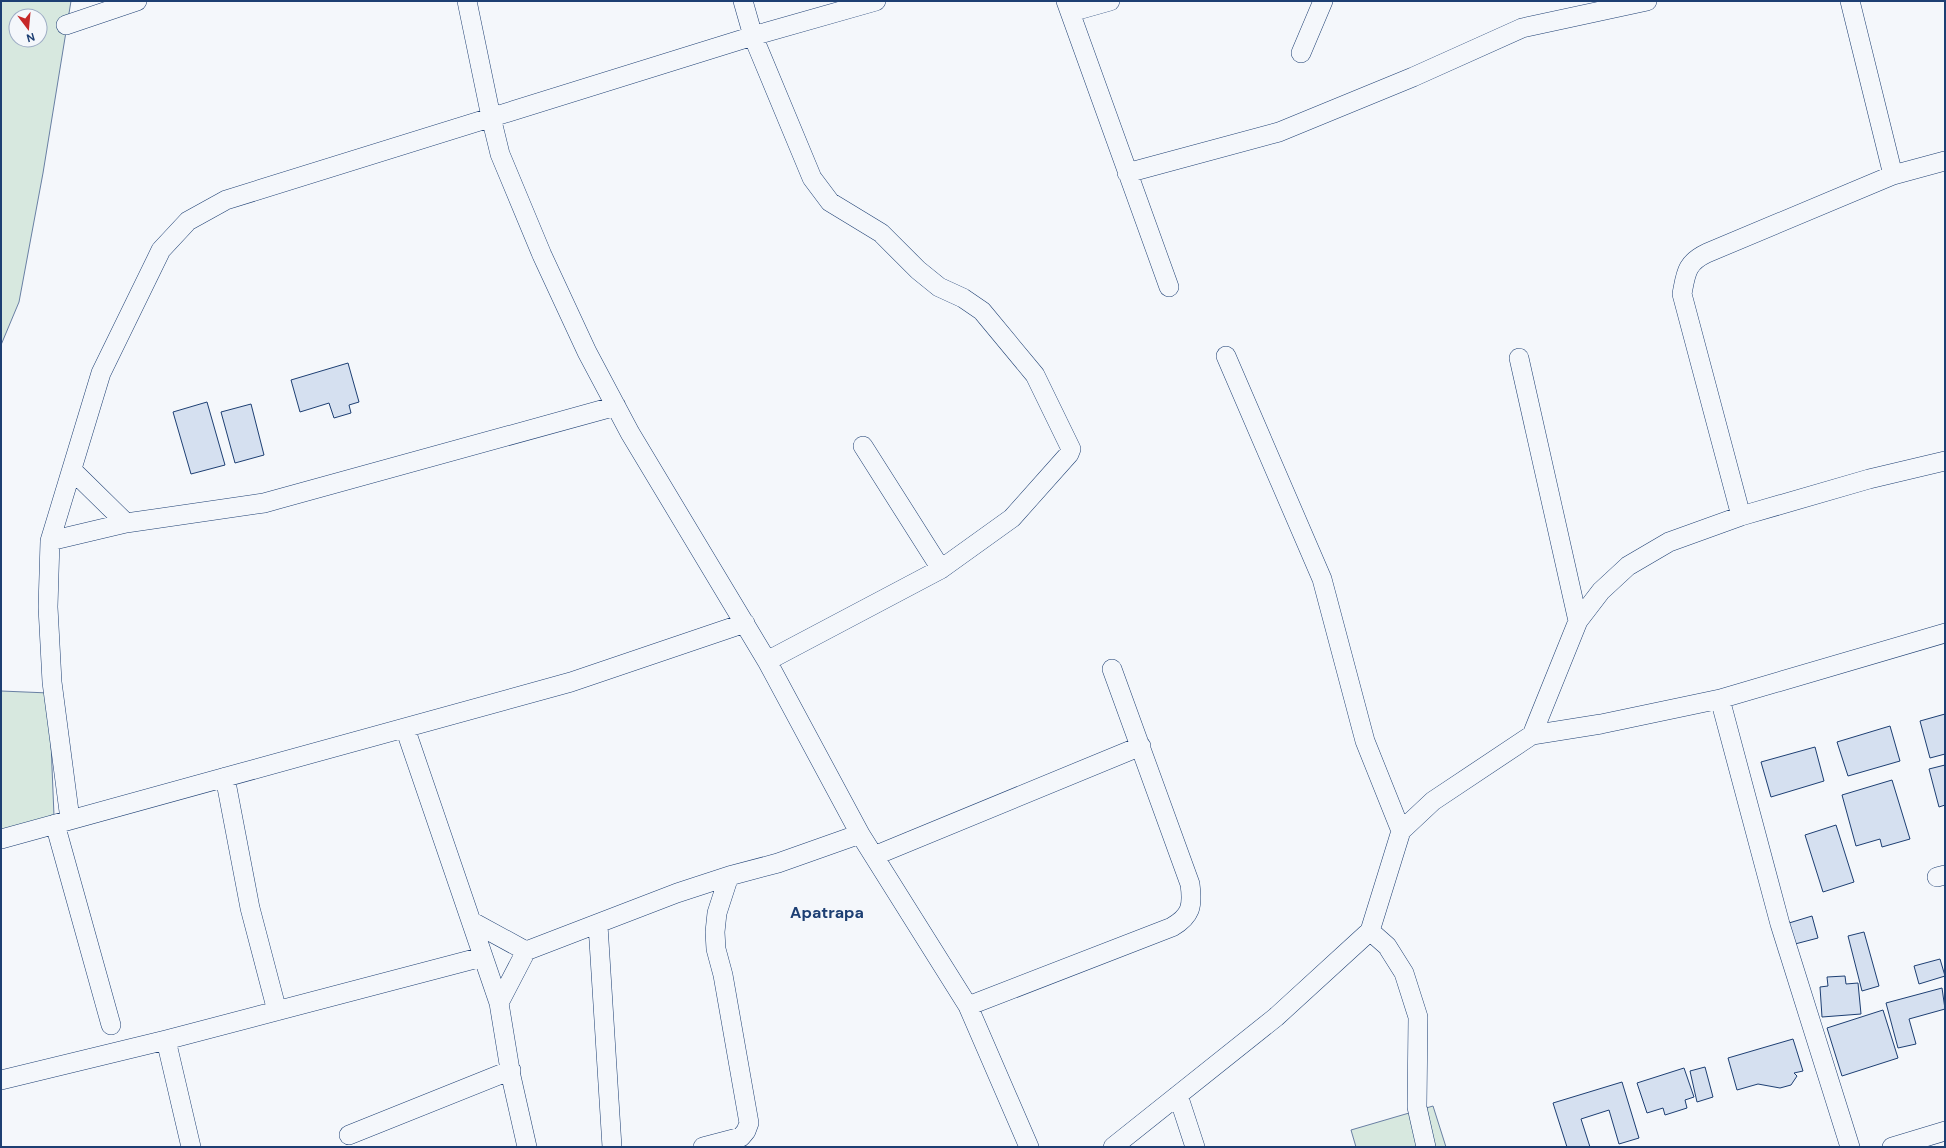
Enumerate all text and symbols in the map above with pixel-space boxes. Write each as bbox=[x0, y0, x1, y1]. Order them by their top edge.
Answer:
north arrow bbox=[8, 8, 48, 48]
text: N bbox=[25, 30, 37, 45]
district label: Apatrapa bbox=[790, 902, 864, 923]

